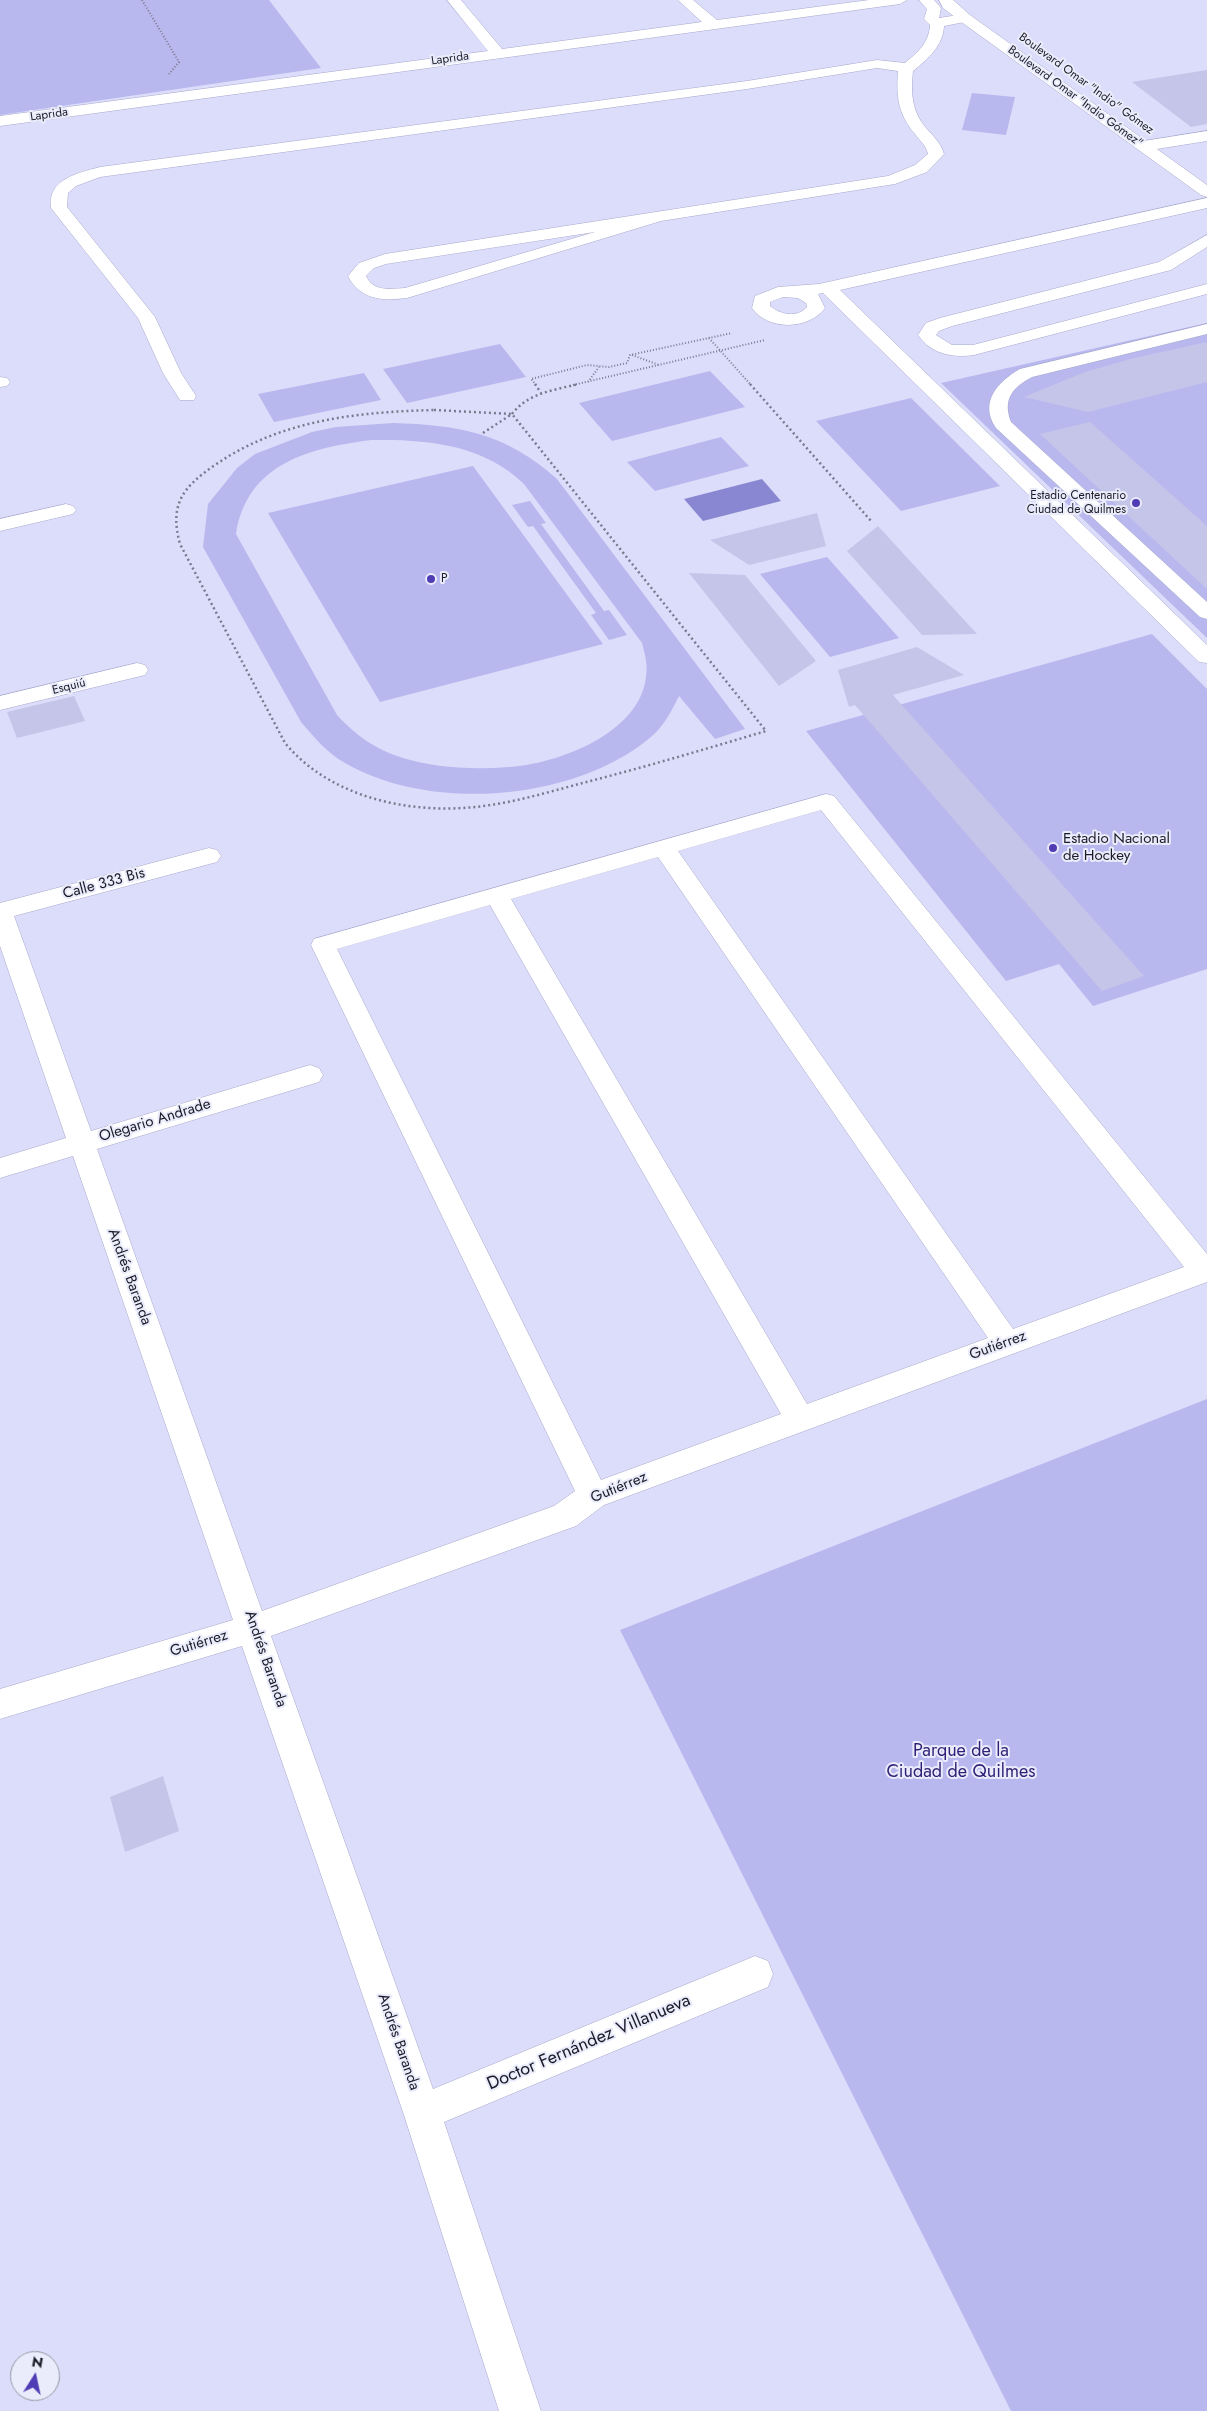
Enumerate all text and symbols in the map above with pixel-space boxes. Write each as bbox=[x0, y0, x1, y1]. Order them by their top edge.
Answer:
street label: Boulevard Omar "Indio" Gómez bbox=[1016, 30, 1156, 138]
street label: Boulevard Omar "Indio Gómez" bbox=[1005, 43, 1145, 151]
street label: Laprida bbox=[430, 49, 470, 69]
street label: Laprida bbox=[29, 105, 69, 125]
place label: Estadio Centenario Ciudad de Quilmes bbox=[1027, 489, 1126, 517]
marker: Estadio Centenario Ciudad de Quilmes bbox=[1130, 497, 1142, 509]
place label: P bbox=[441, 572, 448, 586]
marker: P bbox=[425, 573, 437, 585]
street label: Esquiú bbox=[51, 676, 87, 698]
place label: Estadio Nacional de Hockey bbox=[1063, 830, 1170, 865]
marker: Estadio Nacional de Hockey bbox=[1047, 842, 1059, 854]
street label: Calle 333 Bis bbox=[61, 864, 147, 904]
street label: Olegario Andrade bbox=[97, 1096, 213, 1146]
street label: Andrés Baranda bbox=[103, 1226, 155, 1328]
street label: Gutiérrez bbox=[967, 1327, 1029, 1365]
street label: Gutiérrez bbox=[588, 1469, 650, 1507]
street label: Andrés Baranda bbox=[240, 1608, 290, 1710]
street label: Gutiérrez bbox=[168, 1627, 230, 1661]
park label: Parque de la Ciudad de Quilmes bbox=[886, 1741, 1036, 1784]
street label: Doctor Fernández Villanueva bbox=[484, 1990, 694, 2096]
street label: Andrés Baranda bbox=[373, 1991, 423, 2093]
north arrow bbox=[10, 2351, 60, 2401]
text: N bbox=[30, 2351, 45, 2373]

